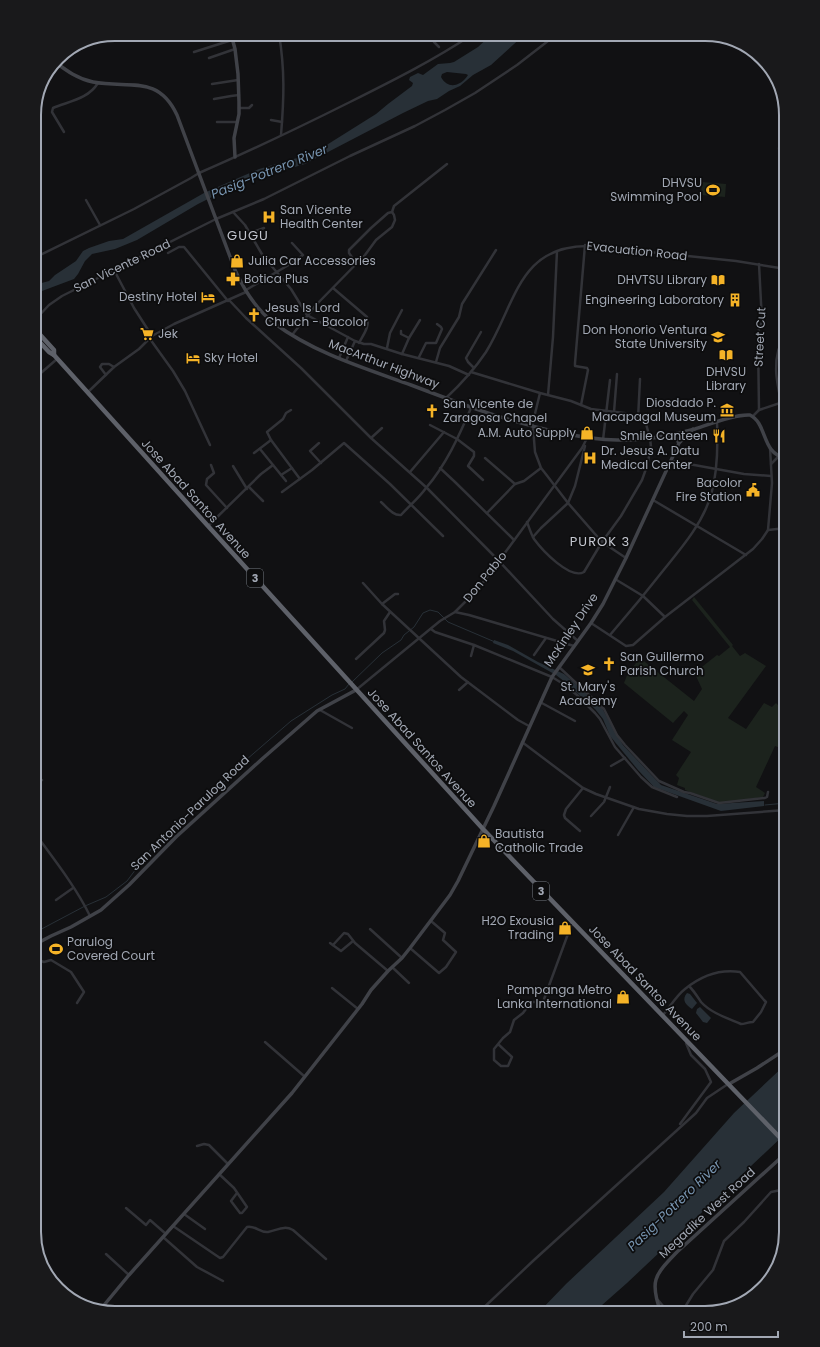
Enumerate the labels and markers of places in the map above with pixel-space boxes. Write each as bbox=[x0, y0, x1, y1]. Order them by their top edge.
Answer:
place label: DHVSU Swimming Pool bbox=[610, 174, 702, 205]
sports icon: DHVSU Swimming Pool bbox=[705, 182, 721, 198]
place label: San Vicente Health Center bbox=[280, 201, 363, 232]
hospital icon: San Vicente Health Center bbox=[261, 209, 277, 225]
place label: Julia Car Accessories bbox=[248, 252, 376, 269]
shop icon: Julia Car Accessories bbox=[229, 253, 245, 269]
place label: Botica Plus bbox=[244, 270, 309, 287]
pharmacy icon: Botica Plus bbox=[225, 271, 241, 287]
place label: DHVTSU Library bbox=[617, 271, 707, 288]
library icon: DHVTSU Library bbox=[710, 272, 726, 288]
place label: Destiny Hotel bbox=[119, 288, 197, 305]
hotel icon: Destiny Hotel bbox=[200, 289, 216, 305]
place label: Engineering Laboratory bbox=[585, 291, 724, 308]
building icon: Engineering Laboratory bbox=[727, 292, 743, 308]
place label: Jesus Is Lord Chruch - Bacolor bbox=[265, 299, 368, 330]
church icon: Jesus Is Lord Chruch - Bacolor bbox=[246, 307, 262, 323]
place label: Don Honorio Ventura State University bbox=[582, 321, 707, 352]
place label: Jek bbox=[158, 325, 179, 342]
supermarket icon: Jek bbox=[139, 326, 155, 342]
school or university icon: Don Honorio Ventura State University bbox=[710, 329, 726, 345]
library icon: DHVSU Library bbox=[718, 347, 734, 363]
place label: Sky Hotel bbox=[204, 349, 258, 366]
hotel icon: Sky Hotel bbox=[185, 350, 201, 366]
place label: DHVSU Library bbox=[706, 363, 746, 394]
place label: Diosdado P. Macapagal Museum bbox=[592, 394, 716, 425]
place label: San Vicente de Zaragosa Chapel bbox=[443, 395, 547, 426]
museum icon: Diosdado P. Macapagal Museum bbox=[719, 402, 735, 418]
church icon: San Vicente de Zaragosa Chapel bbox=[424, 403, 440, 419]
place label: A.M. Auto Supply bbox=[478, 424, 576, 441]
shop icon: A.M. Auto Supply bbox=[579, 425, 595, 441]
place label: Smile Canteen bbox=[620, 427, 708, 444]
restaurant icon: Smile Canteen bbox=[711, 428, 727, 444]
place label: Dr. Jesus A. Datu Medical Center bbox=[601, 442, 699, 473]
hospital icon: Dr. Jesus A. Datu Medical Center bbox=[582, 450, 598, 466]
place label: Bacolor Fire Station bbox=[676, 474, 743, 505]
public building icon: Bacolor Fire Station bbox=[745, 482, 761, 498]
place label: San Guillermo Parish Church bbox=[620, 648, 704, 679]
church icon: San Guillermo Parish Church bbox=[601, 656, 617, 672]
school or university icon: St. Mary's Academy bbox=[580, 662, 596, 678]
place label: St. Mary's Academy bbox=[559, 678, 617, 709]
place label: Bautista Catholic Trade bbox=[495, 825, 583, 856]
shop icon: Bautista Catholic Trade bbox=[476, 833, 492, 849]
place label: H2O Exousia Trading bbox=[482, 912, 554, 943]
shop icon: H2O Exousia Trading bbox=[557, 920, 573, 936]
place label: Parulog Covered Court bbox=[67, 933, 155, 964]
sports icon: Parulog Covered Court bbox=[48, 941, 64, 957]
place label: Pampanga Metro Lanka International bbox=[497, 981, 612, 1012]
shop icon: Pampanga Metro Lanka International bbox=[615, 989, 631, 1005]

